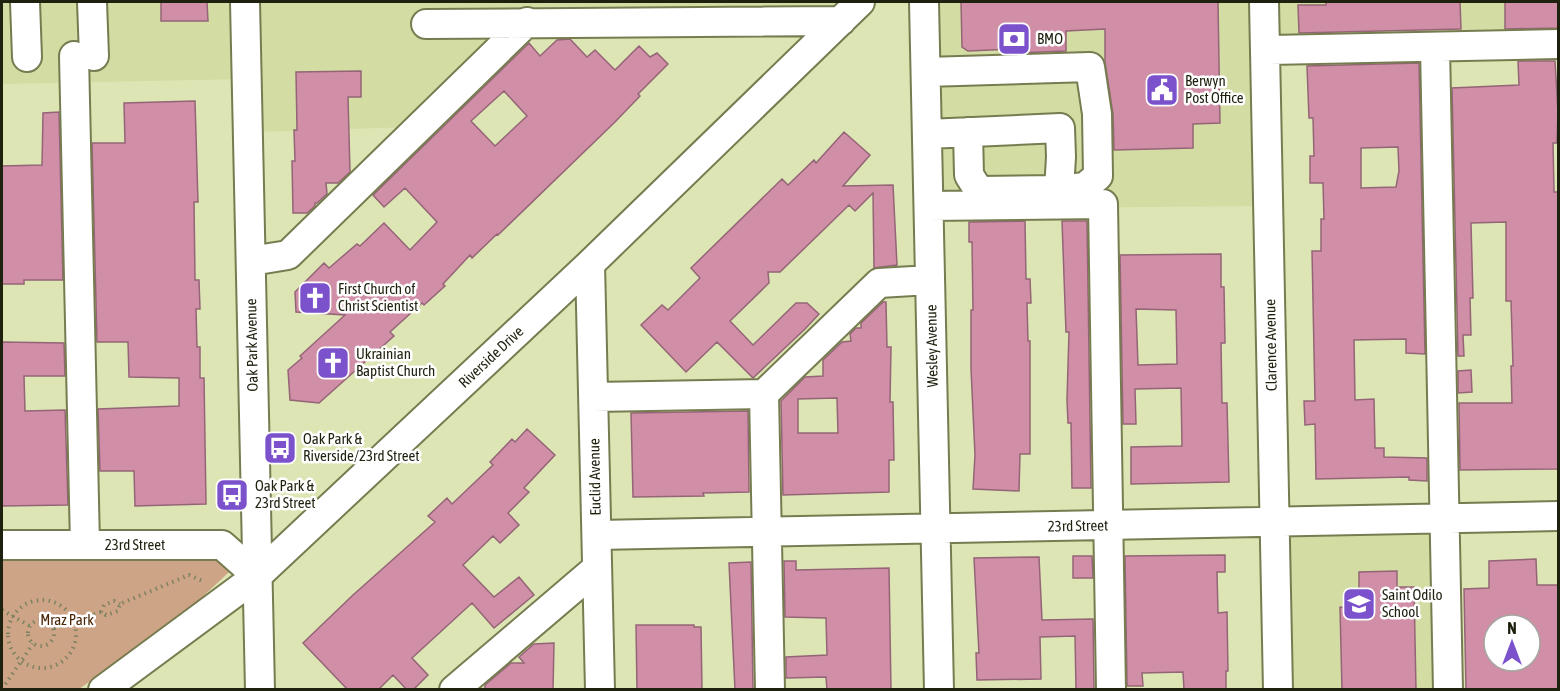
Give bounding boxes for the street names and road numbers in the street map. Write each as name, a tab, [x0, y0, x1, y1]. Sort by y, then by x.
street label: Oak Park Avenue	[242, 298, 261, 392]
street label: Clarence Avenue	[1261, 299, 1280, 391]
street label: Wesley Avenue	[922, 304, 941, 388]
street label: Riverside Drive	[455, 322, 527, 391]
street label: Euclid Avenue	[585, 438, 604, 516]
street label: 23rd Street	[1048, 516, 1108, 535]
street label: 23rd Street	[105, 536, 165, 553]

